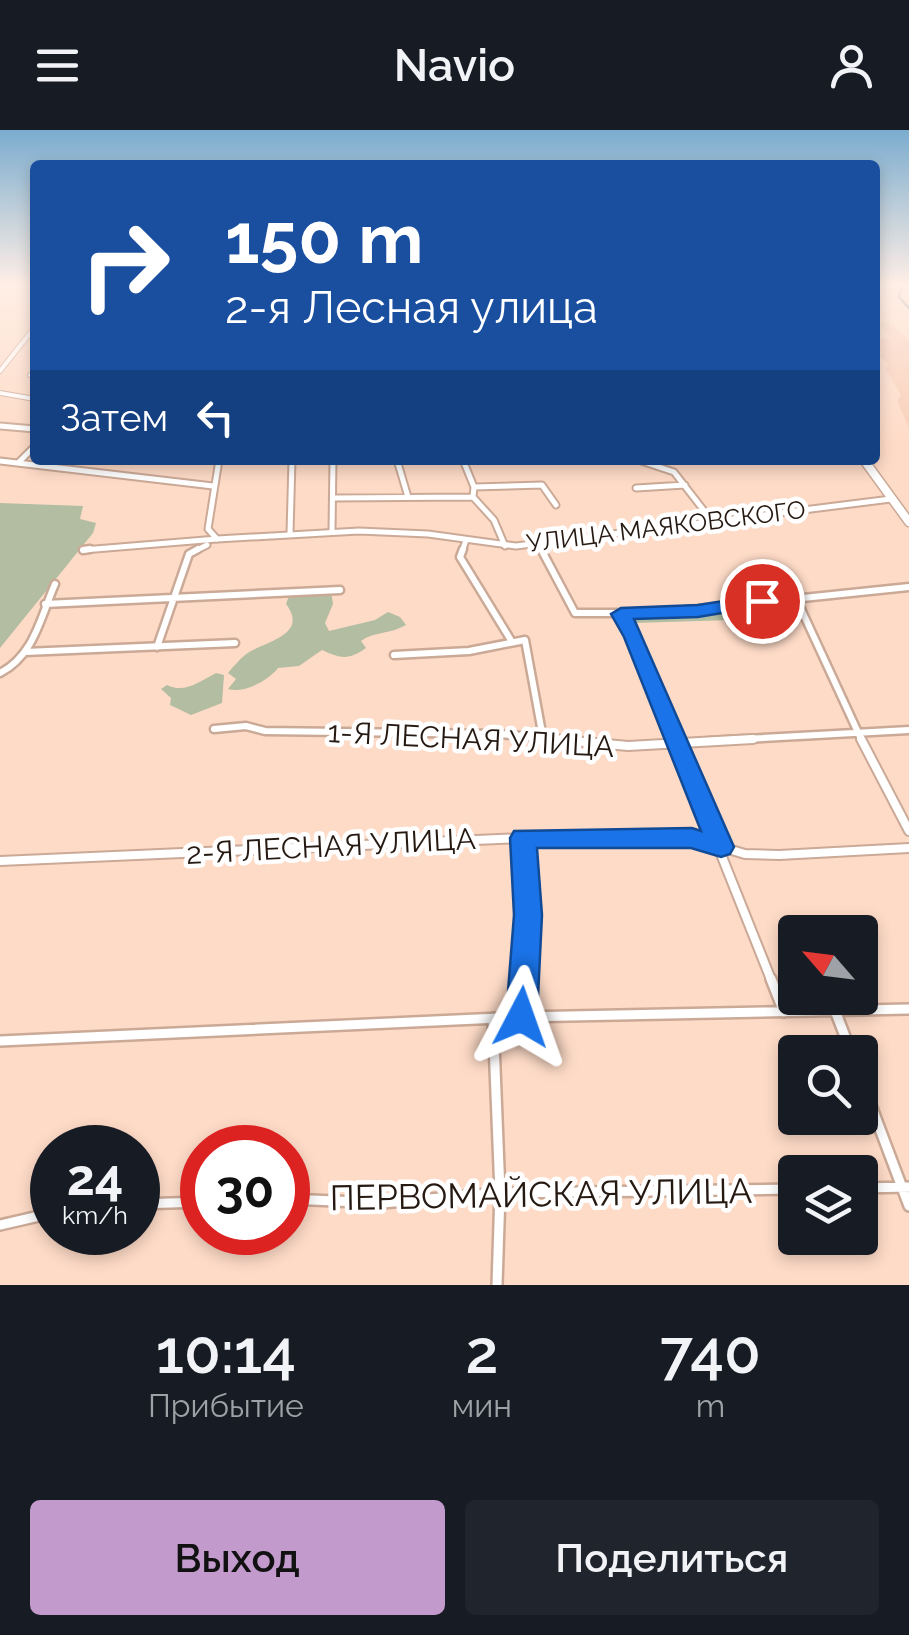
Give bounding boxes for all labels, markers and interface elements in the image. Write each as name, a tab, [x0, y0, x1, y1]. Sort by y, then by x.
icon: menu	[30, 38, 85, 93]
icon: person	[824, 38, 879, 93]
text: Navio	[394, 39, 515, 92]
text: 150 m	[225, 197, 423, 279]
icon: right	[60, 200, 190, 330]
text: 2-я Лесная улица	[225, 281, 598, 334]
icon: left	[188, 390, 243, 445]
text: Затем	[60, 395, 168, 440]
street label: УЛИЦА МАЯКОВСКОГО	[525, 494, 807, 558]
pin	[720, 559, 805, 644]
icon: arrive	[735, 574, 790, 629]
street label: 1-Я ЛЕСНАЯ УЛИЦА	[327, 714, 615, 764]
street label: 2-Я ЛЕСНАЯ УЛИЦА	[185, 821, 477, 871]
north arrow	[778, 915, 878, 1015]
map controls	[778, 915, 878, 1255]
position arrow	[469, 965, 573, 1069]
button: search	[778, 1035, 878, 1135]
speed limit sign: 30	[180, 1125, 310, 1255]
text: 24	[67, 1148, 123, 1207]
button: layers	[778, 1155, 878, 1255]
street label: ПЕРВОМАЙСКАЯ УЛИЦА	[329, 1170, 753, 1218]
text: km/h	[62, 1200, 128, 1230]
text: 10:14	[156, 1317, 296, 1387]
text: 2	[465, 1317, 498, 1387]
text: 740	[660, 1317, 761, 1387]
text: Прибытие	[148, 1387, 304, 1424]
text: мин	[452, 1387, 512, 1424]
text: m	[696, 1387, 725, 1424]
button: Выход	[30, 1500, 445, 1615]
button: Поделиться	[465, 1500, 879, 1615]

